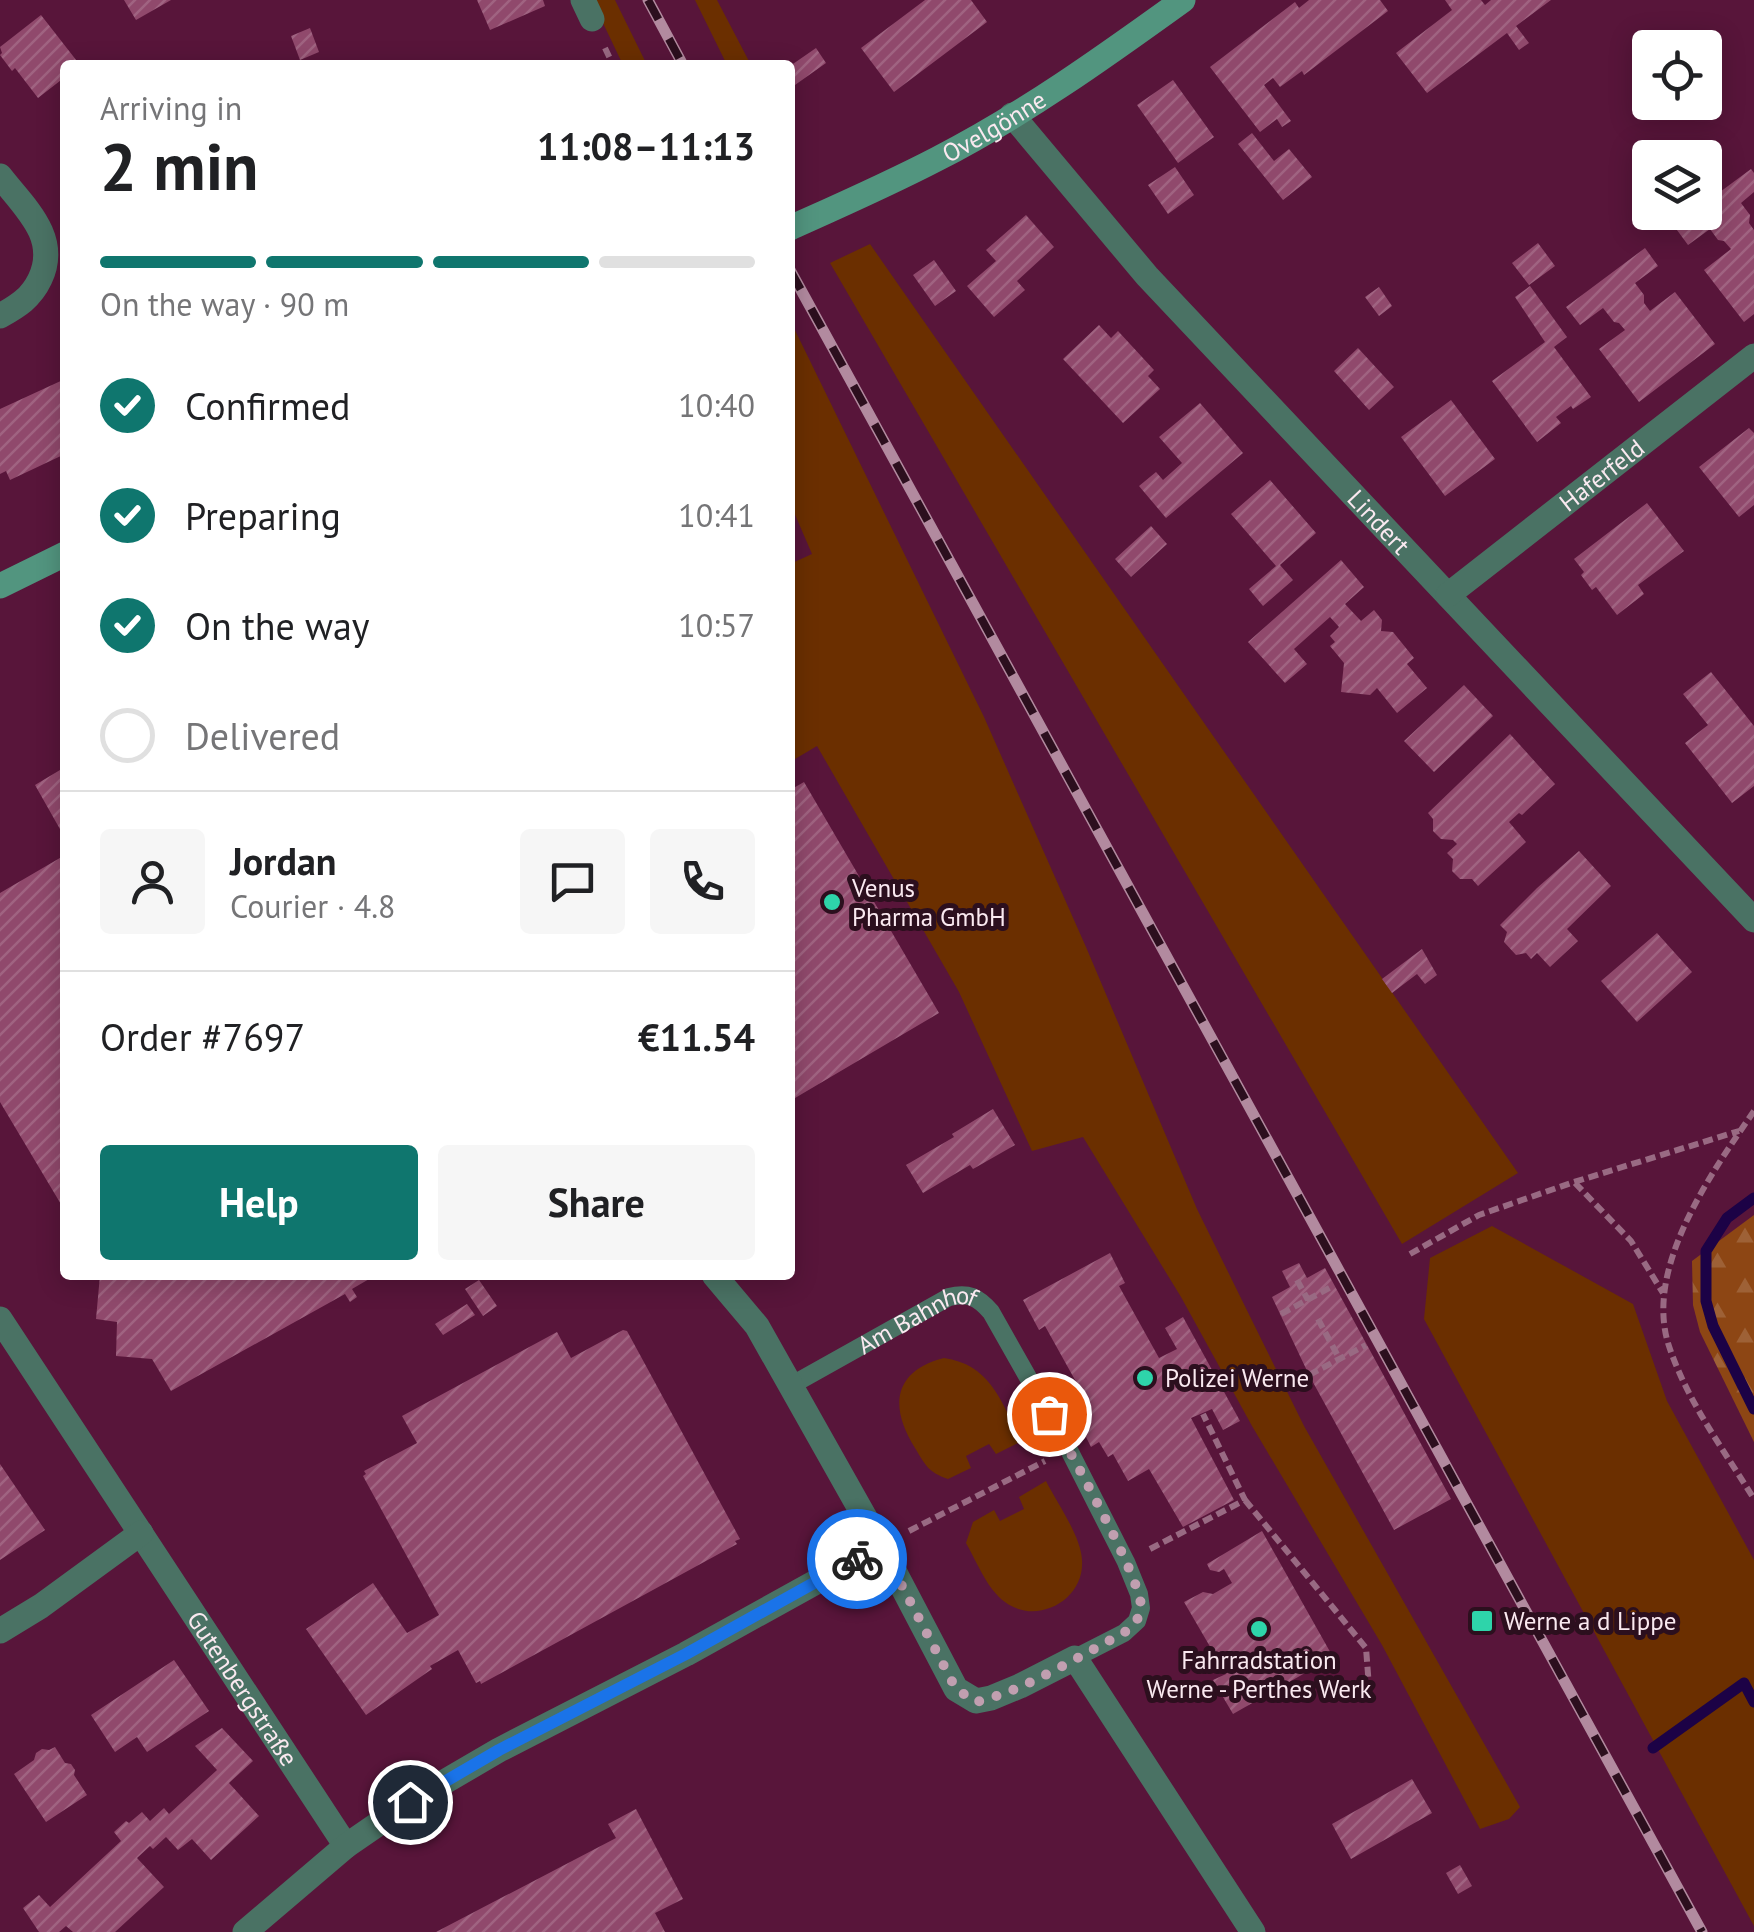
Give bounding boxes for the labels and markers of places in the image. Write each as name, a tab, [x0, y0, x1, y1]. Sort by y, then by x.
place label: Venus Pharma GmbH	[851, 872, 1006, 933]
marker: Venus Pharma GmbH	[821, 891, 843, 913]
place label: Polizei Werne	[1165, 1362, 1309, 1394]
marker: Polizei Werne	[1134, 1367, 1156, 1389]
pin	[1007, 1372, 1092, 1457]
place label: Werne a d Lippe	[1504, 1605, 1676, 1637]
marker: Werne a d Lippe	[1469, 1608, 1495, 1634]
marker: Fahrradstation Werne - Perthes Werk	[1248, 1618, 1270, 1640]
place label: Fahrradstation Werne - Perthes Werk	[1146, 1644, 1372, 1705]
pin	[368, 1760, 453, 1845]

